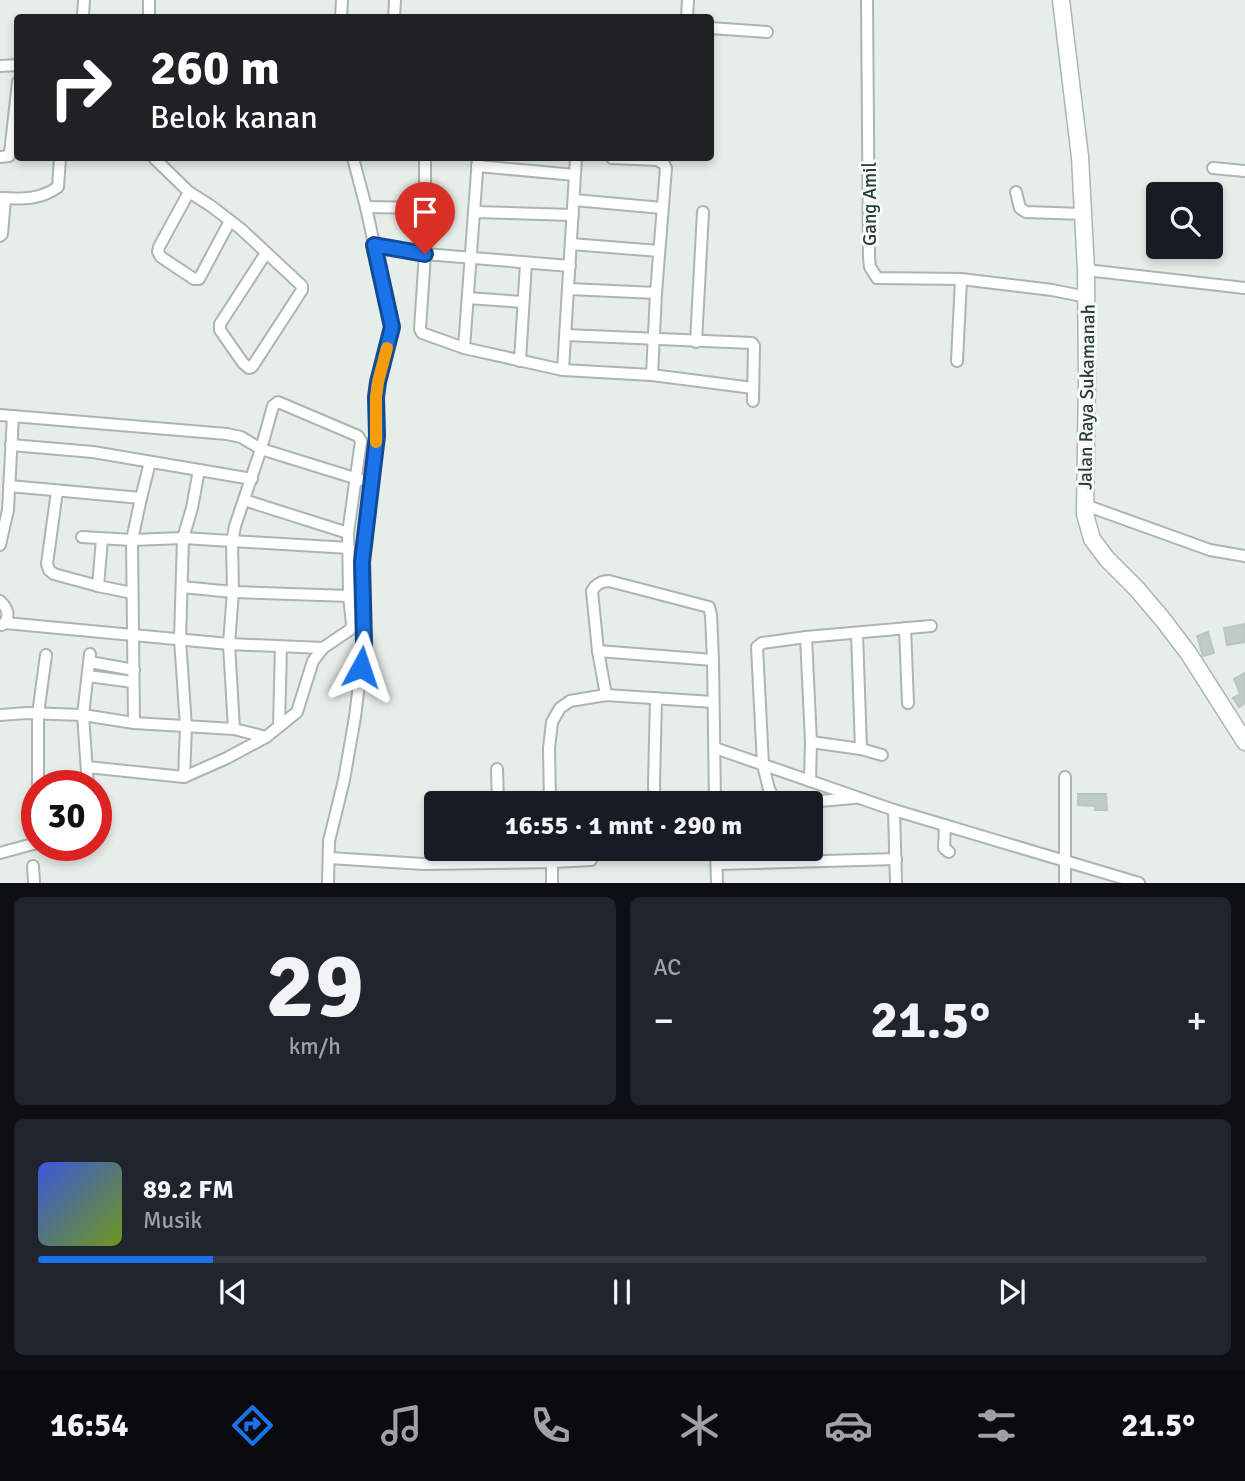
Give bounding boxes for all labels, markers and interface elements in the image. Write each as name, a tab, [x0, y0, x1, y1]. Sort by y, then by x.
text: 260 m	[150, 38, 280, 98]
icon: right	[35, 42, 126, 133]
text: Belok kanan	[150, 98, 318, 137]
street label: Gang Amil	[858, 162, 882, 246]
pin	[395, 182, 455, 254]
map controls	[1146, 182, 1223, 259]
button: search	[1146, 182, 1223, 259]
icon: arrive	[406, 193, 444, 231]
street label: Jalan Raya Sukamanah	[1073, 304, 1101, 490]
position arrow	[324, 630, 398, 704]
speed limit sign: 30	[21, 770, 112, 861]
text: 16:55 · 1 mnt · 290 m	[505, 810, 742, 842]
text: 29	[266, 930, 364, 1043]
text: AC	[654, 953, 681, 982]
text: 21.5°	[870, 988, 990, 1052]
text: −	[654, 997, 674, 1044]
text: +	[1186, 997, 1207, 1044]
text: km/h	[289, 1032, 341, 1061]
text: 89.2 FM	[143, 1174, 234, 1206]
text: Musik	[143, 1206, 202, 1235]
icon: previous	[214, 1273, 252, 1311]
icon: pause	[603, 1273, 641, 1311]
icon: next	[993, 1273, 1031, 1311]
icon: directions	[228, 1401, 277, 1450]
icon: music	[377, 1401, 426, 1450]
icon: phone	[526, 1401, 575, 1450]
icon: climate	[675, 1401, 724, 1450]
icon: car	[824, 1401, 873, 1450]
icon: filters	[972, 1401, 1021, 1450]
text: 16:54	[50, 1406, 128, 1445]
text: 21.5°	[1121, 1406, 1195, 1445]

